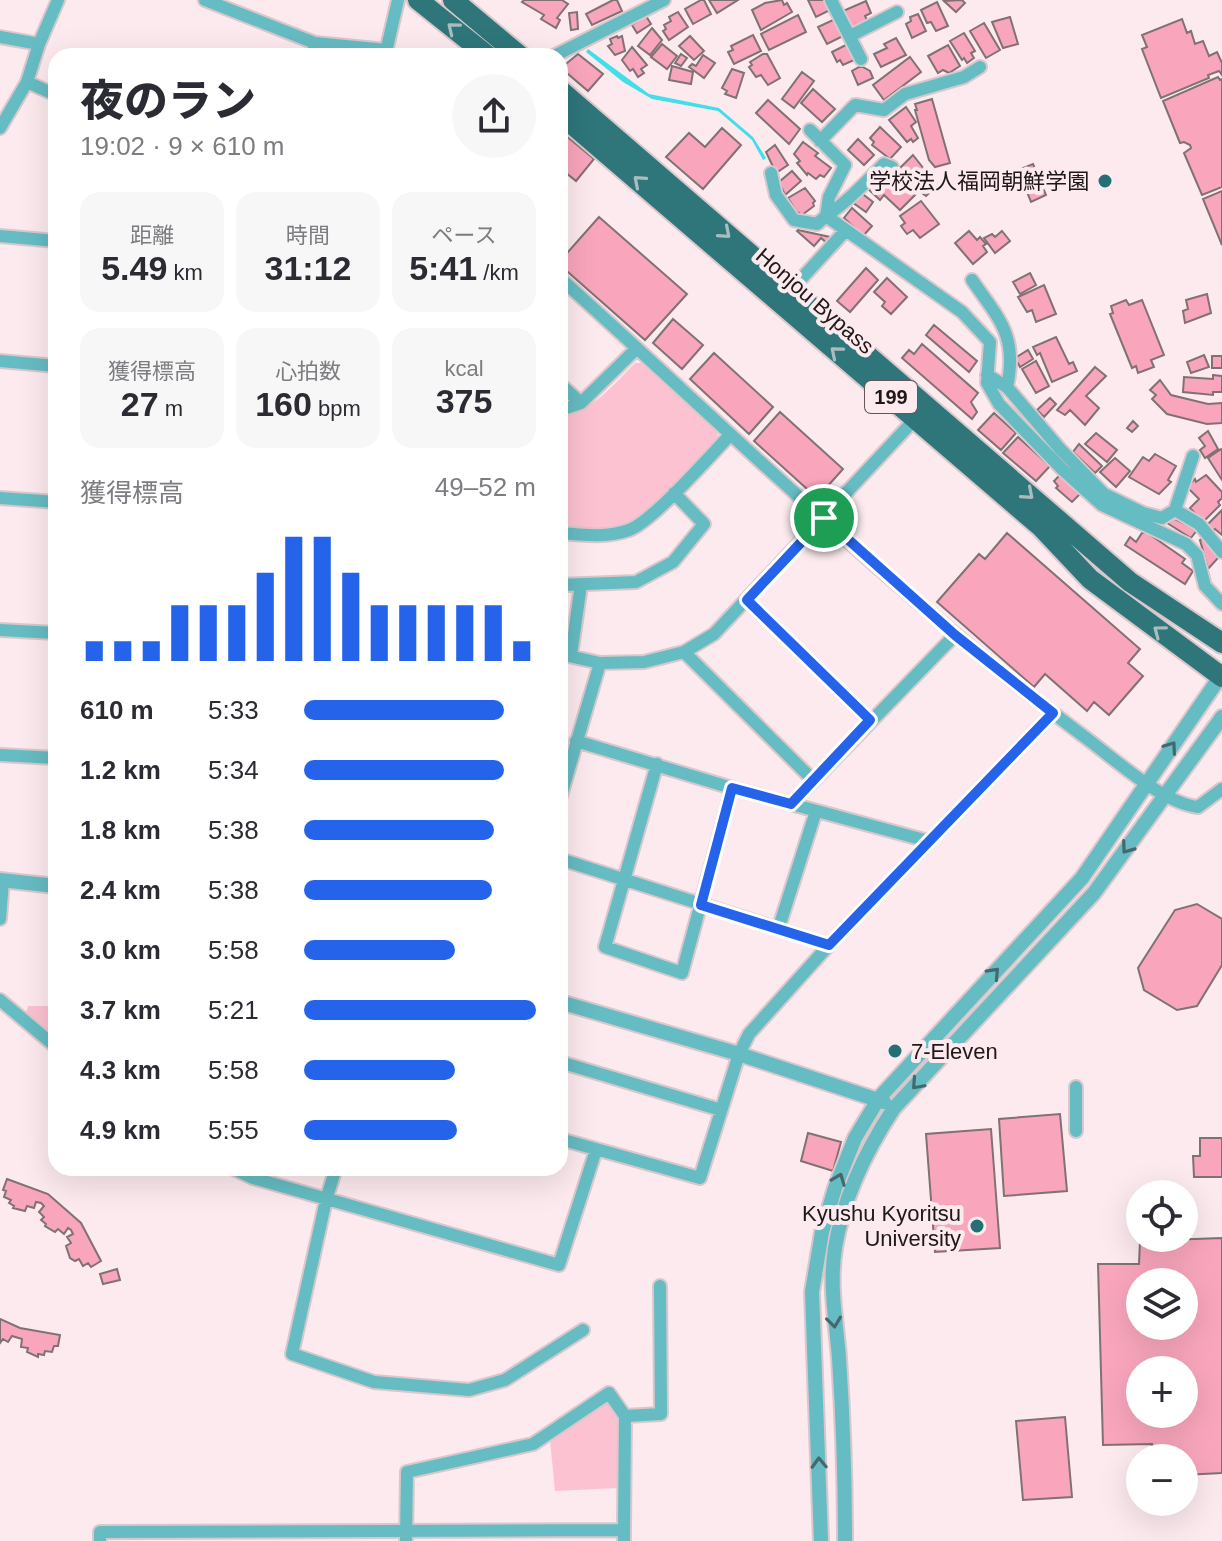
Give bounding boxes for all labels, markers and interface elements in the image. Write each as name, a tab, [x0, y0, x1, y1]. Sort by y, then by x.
one-way arrow	[448, 23, 462, 38]
button: share	[452, 74, 536, 158]
text: 夜のラン	[80, 76, 256, 125]
text: 19:02 · 9 × 610 m	[80, 131, 285, 161]
place label: 学校法人福岡朝鮮学園	[869, 169, 1089, 194]
marker: 学校法人福岡朝鮮学園	[1096, 172, 1114, 190]
one-way arrow	[634, 176, 649, 191]
text: 距離	[130, 223, 174, 248]
text: 時間	[286, 223, 330, 248]
text: ペース	[432, 223, 496, 248]
one-way arrow	[715, 223, 730, 238]
street label: Honjou Bypass	[751, 243, 879, 359]
text: 5.49	[101, 249, 167, 287]
text: 31:12	[265, 249, 351, 287]
text: 5:41	[409, 249, 477, 287]
text: km	[167, 260, 203, 285]
text: /km	[477, 260, 519, 285]
one-way arrow	[831, 347, 845, 362]
text: kcal	[444, 356, 484, 381]
text: 獲得標高	[108, 359, 196, 384]
text: 心拍数	[275, 359, 341, 384]
road number: 199	[865, 381, 917, 413]
text: 375	[436, 382, 492, 420]
text: 27	[121, 385, 159, 423]
text: 160	[255, 385, 312, 423]
text: m	[159, 396, 183, 421]
text: bpm	[312, 396, 361, 421]
text: 49–52 m	[435, 472, 536, 502]
text: 獲得標高	[80, 478, 184, 508]
pin	[790, 484, 858, 552]
one-way arrow	[1018, 484, 1033, 499]
icon: arrive	[802, 496, 846, 540]
one-way arrow	[1154, 626, 1168, 640]
text: 610 m	[80, 695, 154, 725]
text: 5:33	[208, 695, 259, 725]
one-way arrow	[1161, 741, 1176, 755]
text: 1.2 km	[80, 755, 161, 785]
text: 5:34	[208, 755, 259, 785]
text: 1.8 km	[80, 815, 161, 845]
text: 5:38	[208, 815, 259, 845]
one-way arrow	[1122, 840, 1137, 854]
text: 2.4 km	[80, 875, 161, 905]
text: 5:38	[208, 875, 259, 905]
text: 3.0 km	[80, 935, 161, 965]
text: 5:58	[208, 935, 259, 965]
one-way arrow	[985, 968, 1000, 982]
text: 3.7 km	[80, 995, 161, 1025]
text: 5:21	[208, 995, 259, 1025]
place label: 7-Eleven	[911, 1039, 998, 1064]
marker: 7-Eleven	[886, 1042, 904, 1060]
text: 4.3 km	[80, 1055, 161, 1085]
text: 5:58	[208, 1055, 259, 1085]
one-way arrow	[912, 1074, 926, 1089]
text: 4.9 km	[80, 1115, 161, 1145]
text: 5:55	[208, 1115, 259, 1145]
one-way arrow	[829, 1173, 846, 1187]
map controls	[1126, 1180, 1198, 1516]
button: locate	[1126, 1180, 1198, 1252]
place label: Kyushu Kyoritsu University	[802, 1201, 961, 1251]
marker: Kyushu Kyoritsu University	[968, 1217, 986, 1235]
button: layers	[1126, 1268, 1198, 1340]
one-way arrow	[825, 1315, 842, 1329]
button: +	[1126, 1356, 1198, 1428]
button: −	[1126, 1444, 1198, 1516]
one-way arrow	[810, 1456, 827, 1469]

